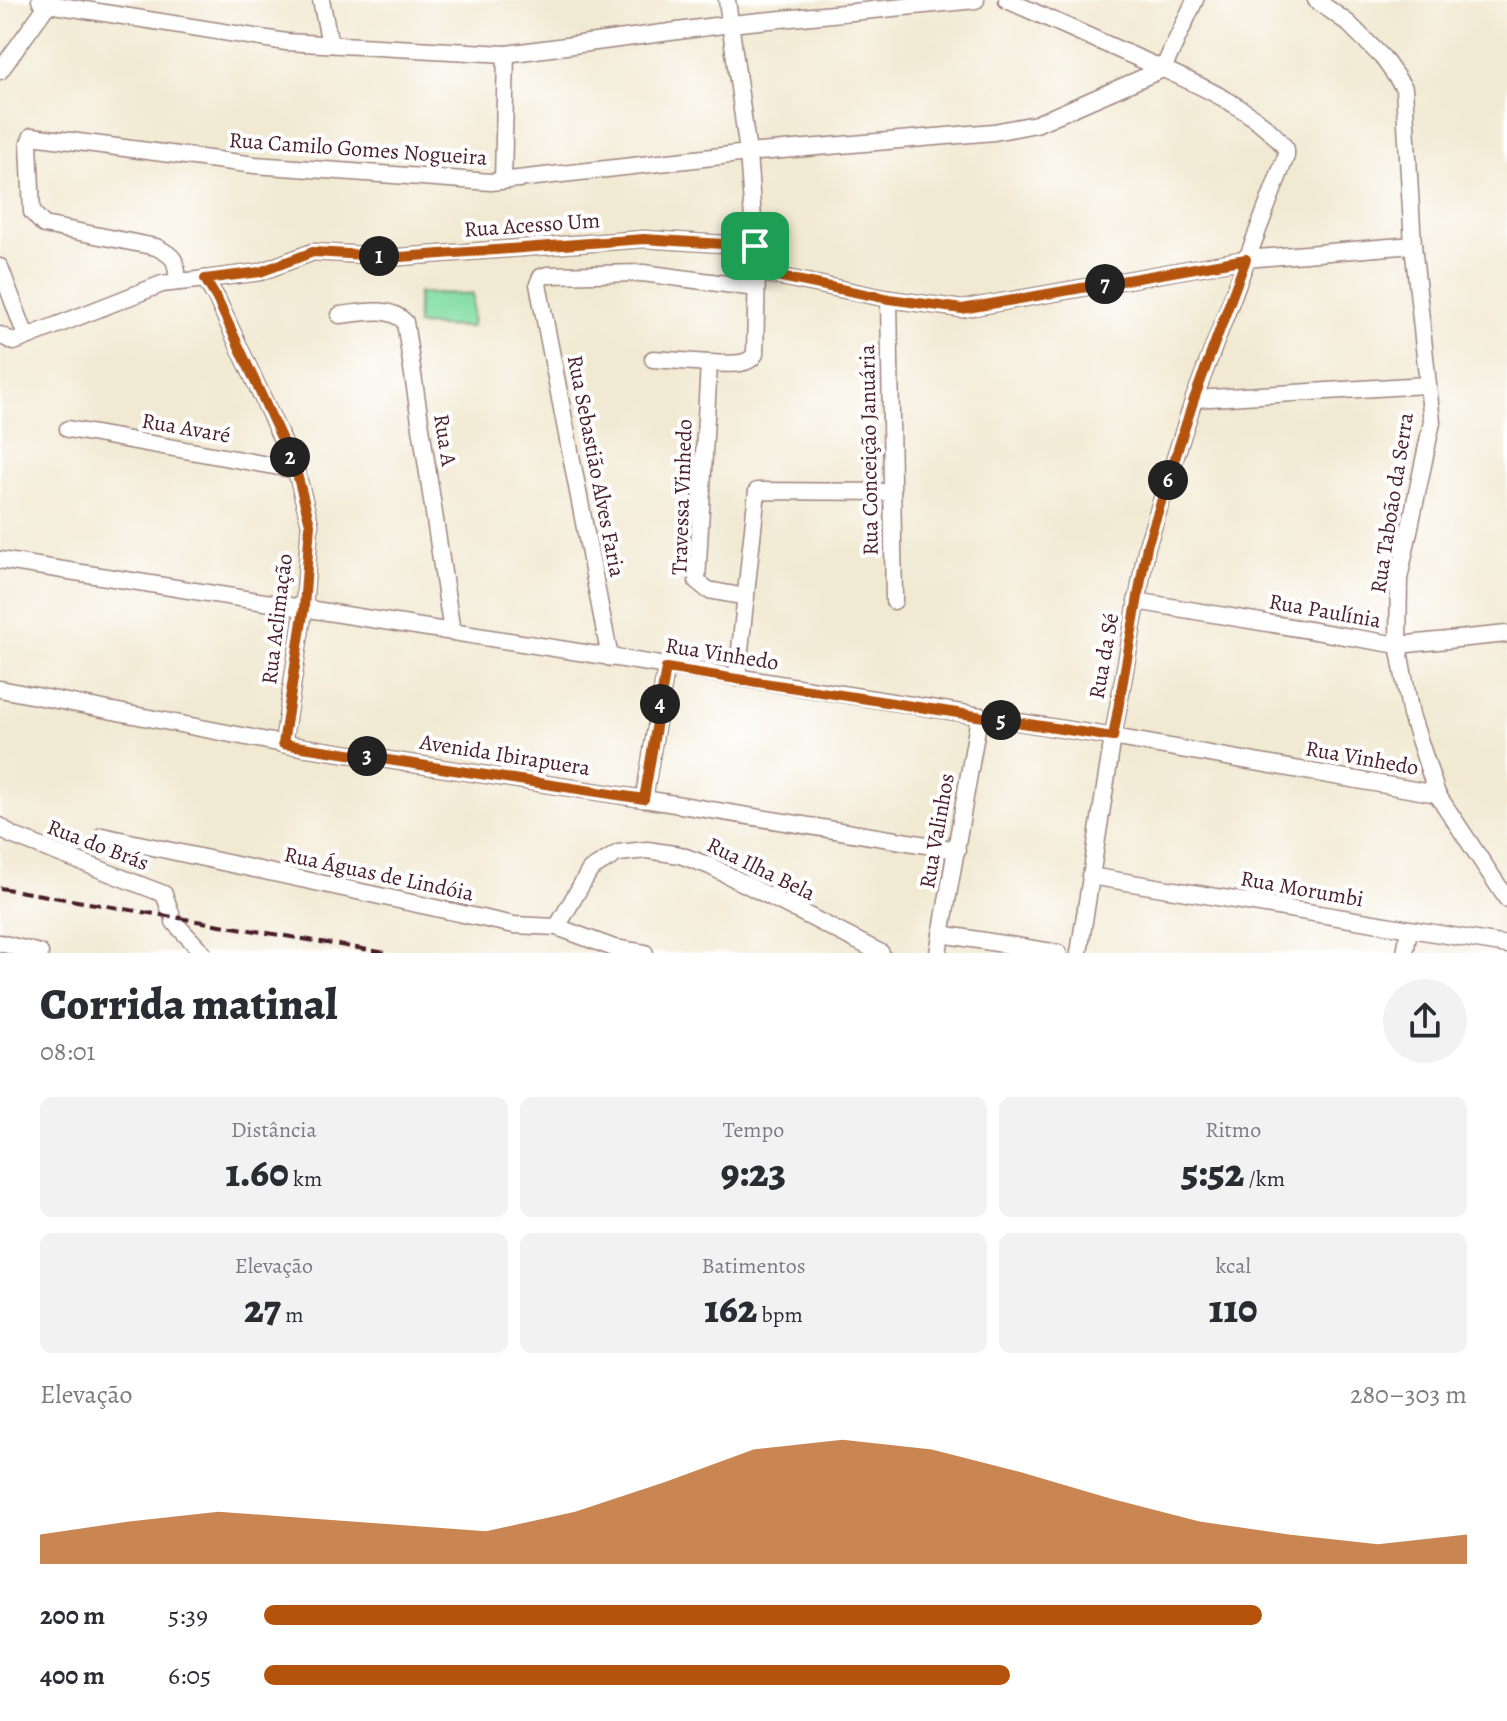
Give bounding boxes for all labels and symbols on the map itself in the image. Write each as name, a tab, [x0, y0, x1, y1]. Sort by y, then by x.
street label: Rua Camilo Gomes Nogueira	[228, 125, 489, 173]
street label: Rua Acesso Um	[463, 205, 601, 245]
pin	[721, 212, 789, 280]
pin: 1	[359, 236, 399, 276]
pin: 7	[1085, 264, 1125, 304]
street label: Rua Conceição Januária	[852, 343, 886, 556]
street label: Rua Sebastião Alves Faria	[560, 353, 632, 580]
street label: Rua Avaré	[139, 405, 233, 451]
street label: Rua Taboão da Serra	[1363, 410, 1421, 595]
street label: Rua A	[426, 412, 464, 469]
street label: Travessa Vinhedo	[664, 418, 700, 576]
pin: 2	[270, 437, 310, 477]
pin: 6	[1148, 460, 1188, 500]
street label: Rua Aclimação	[254, 552, 300, 686]
street label: Rua Paulínia	[1267, 586, 1384, 636]
street label: Rua da Sé	[1082, 611, 1126, 701]
street label: Rua Vinhedo	[663, 630, 781, 678]
pin: 4	[640, 684, 680, 724]
pin: 5	[981, 700, 1021, 740]
street label: Avenida Ibirapuera	[417, 727, 593, 783]
street label: Rua Vinhedo	[1303, 733, 1421, 783]
pin: 3	[347, 736, 387, 776]
street label: Rua Valinhos	[912, 771, 962, 891]
street label: Rua do Brás	[43, 812, 153, 878]
street label: Rua Ilha Bela	[702, 830, 821, 909]
street label: Rua Águas de Lindóia	[281, 839, 477, 909]
street label: Rua Morumbi	[1238, 863, 1366, 915]

